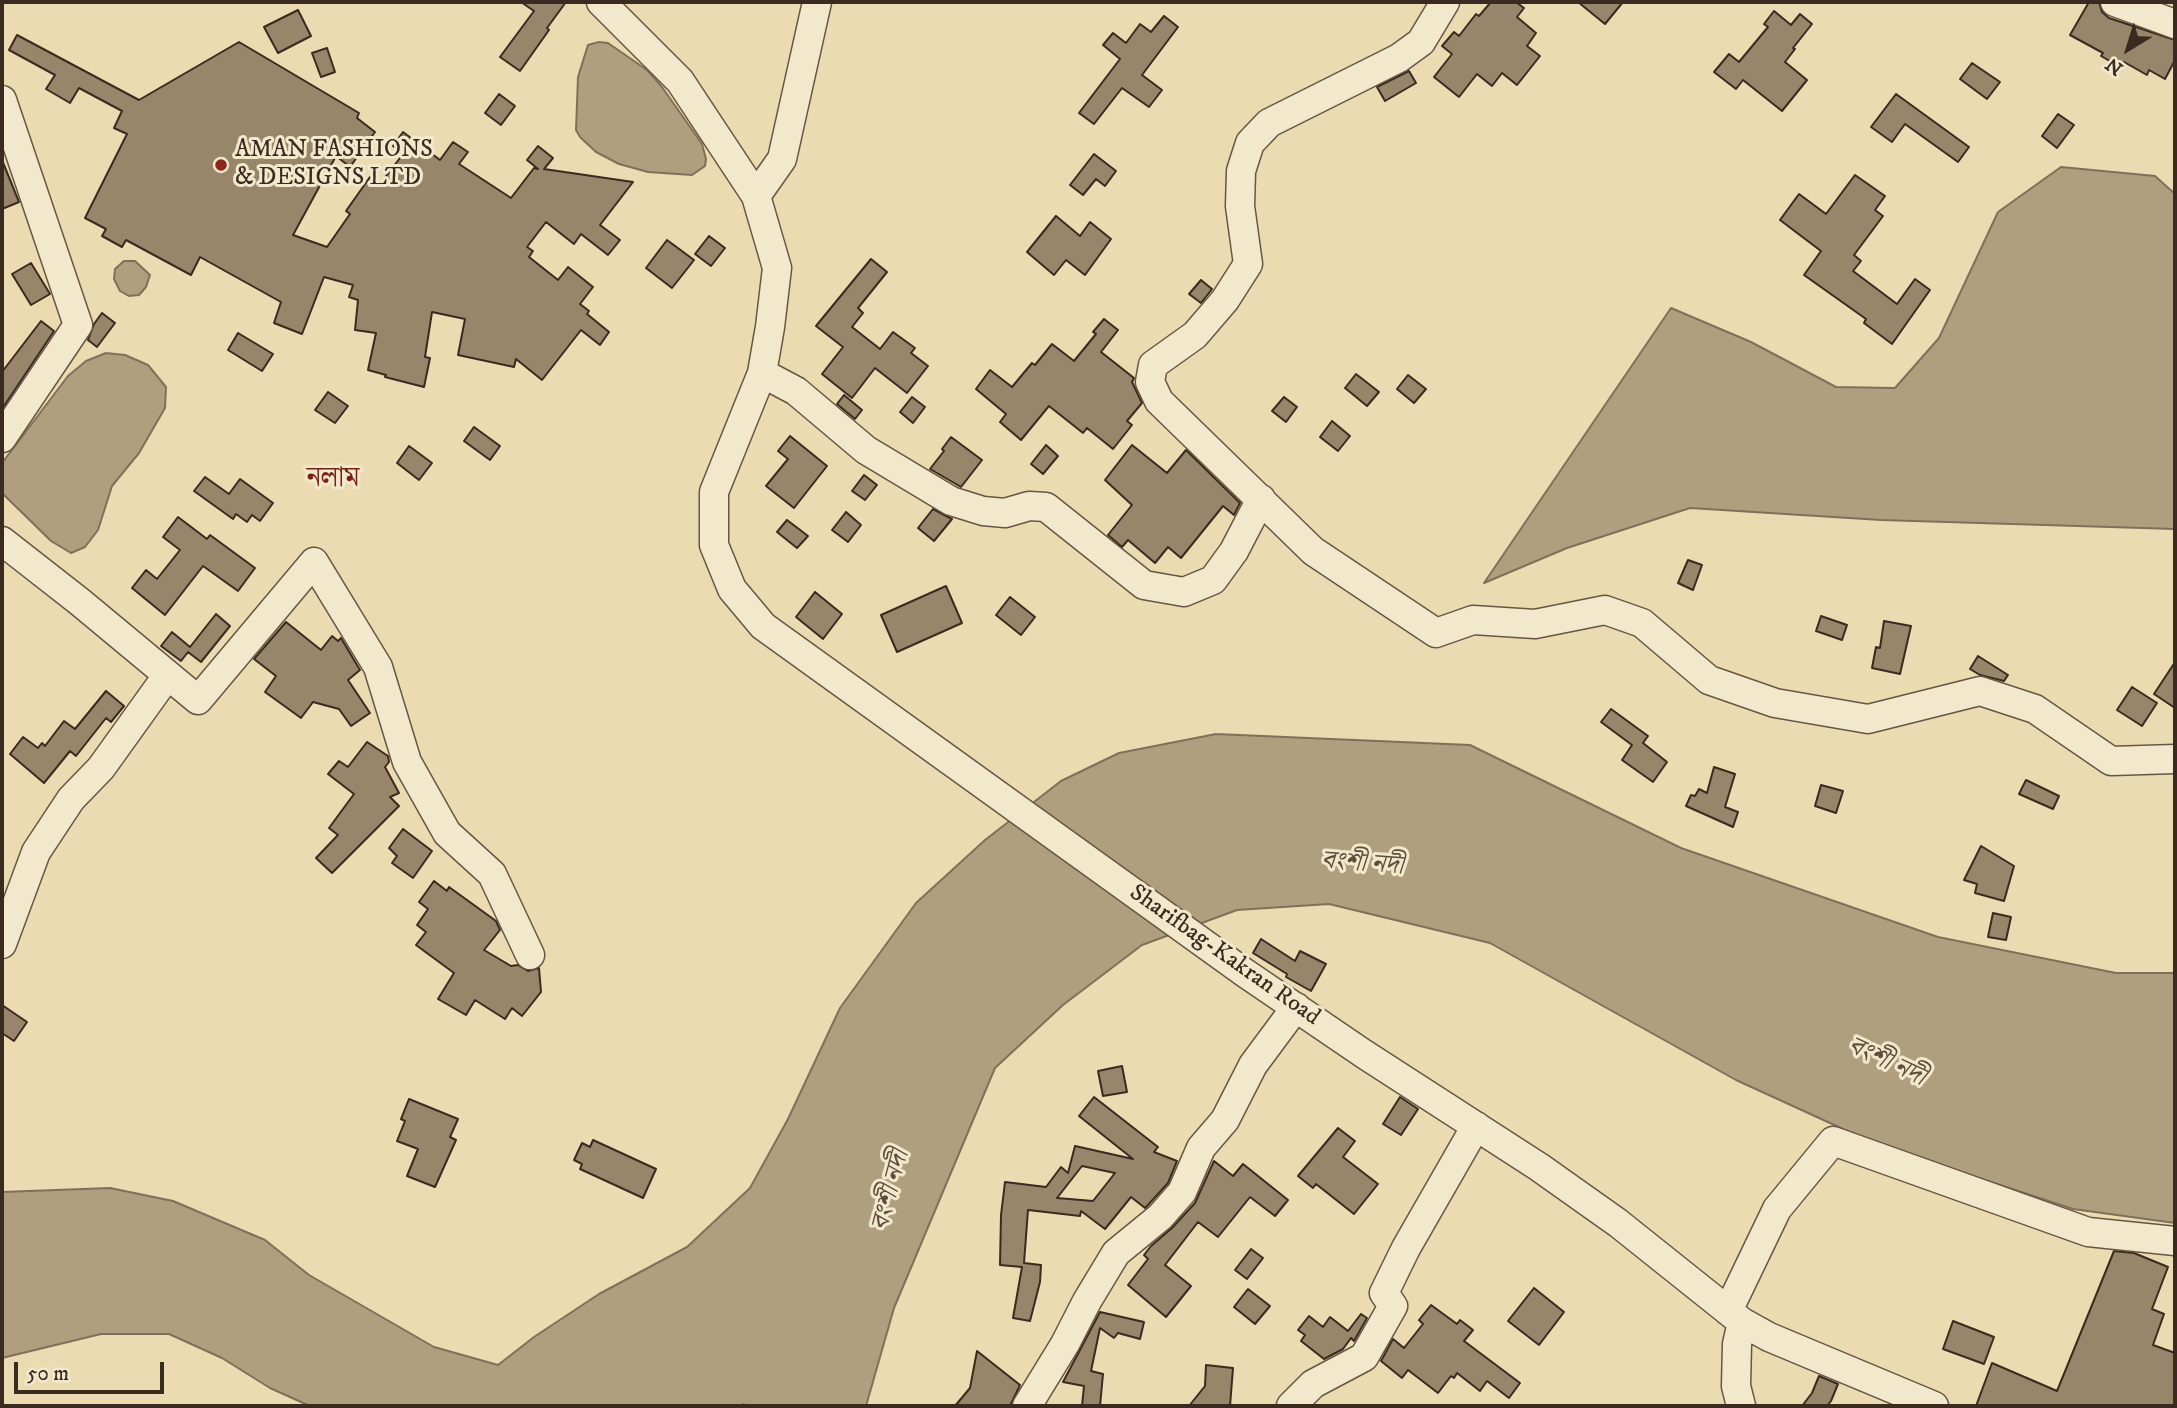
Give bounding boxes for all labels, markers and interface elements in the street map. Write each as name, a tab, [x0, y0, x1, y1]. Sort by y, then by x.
north arrow	[2093, 14, 2163, 84]
text: N	[2102, 52, 2128, 80]
place label: AMAN FASHIONS & DESIGNS LTD	[235, 137, 433, 193]
marker: AMAN FASHIONS & DESIGNS LTD	[213, 157, 229, 173]
district label: নলাম	[306, 463, 360, 497]
water label: বংশী নদী	[1320, 847, 1404, 883]
street label: Sharifbag-Kakran Road	[1123, 879, 1325, 1033]
water label: বংশী নদী	[1842, 1032, 1930, 1094]
water label: বংশী নদী	[866, 1147, 918, 1235]
scale bar	[18, 1348, 168, 1392]
text: 50 m	[27, 1361, 69, 1387]

